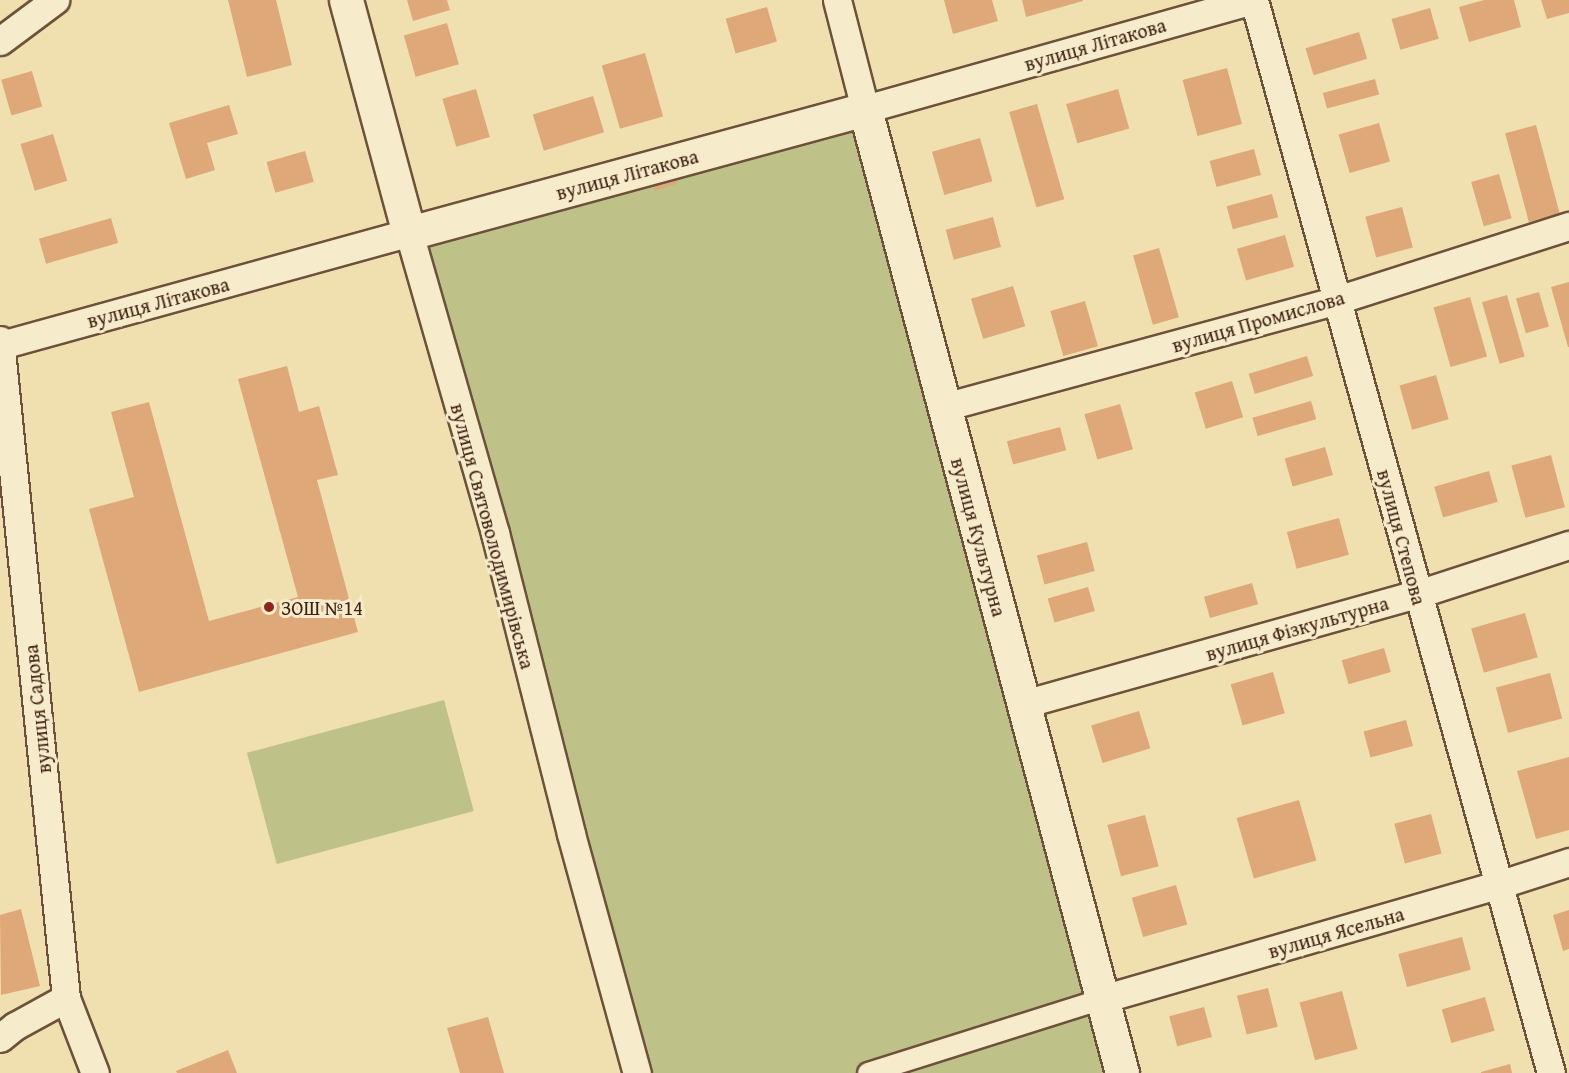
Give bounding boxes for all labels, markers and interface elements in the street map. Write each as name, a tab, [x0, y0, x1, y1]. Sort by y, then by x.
street label: вулиця Літакова	[1021, 12, 1169, 76]
street label: вулиця Літакова	[553, 143, 701, 205]
street label: вулиця Літакова	[84, 271, 232, 333]
street label: вулиця Промислова	[1169, 285, 1347, 357]
street label: вулиця Святоволодимирівська	[446, 401, 540, 671]
street label: вулиця Культурна	[946, 455, 1012, 619]
street label: вулиця Степова	[1372, 467, 1432, 607]
street label: вулиця Фізкультурна	[1203, 590, 1391, 666]
place label: ЗОШ №14	[281, 595, 363, 619]
marker: ЗОШ №14	[262, 600, 276, 614]
street label: вулиця Садова	[18, 643, 56, 775]
street label: вулиця Ясельна	[1265, 901, 1407, 963]

